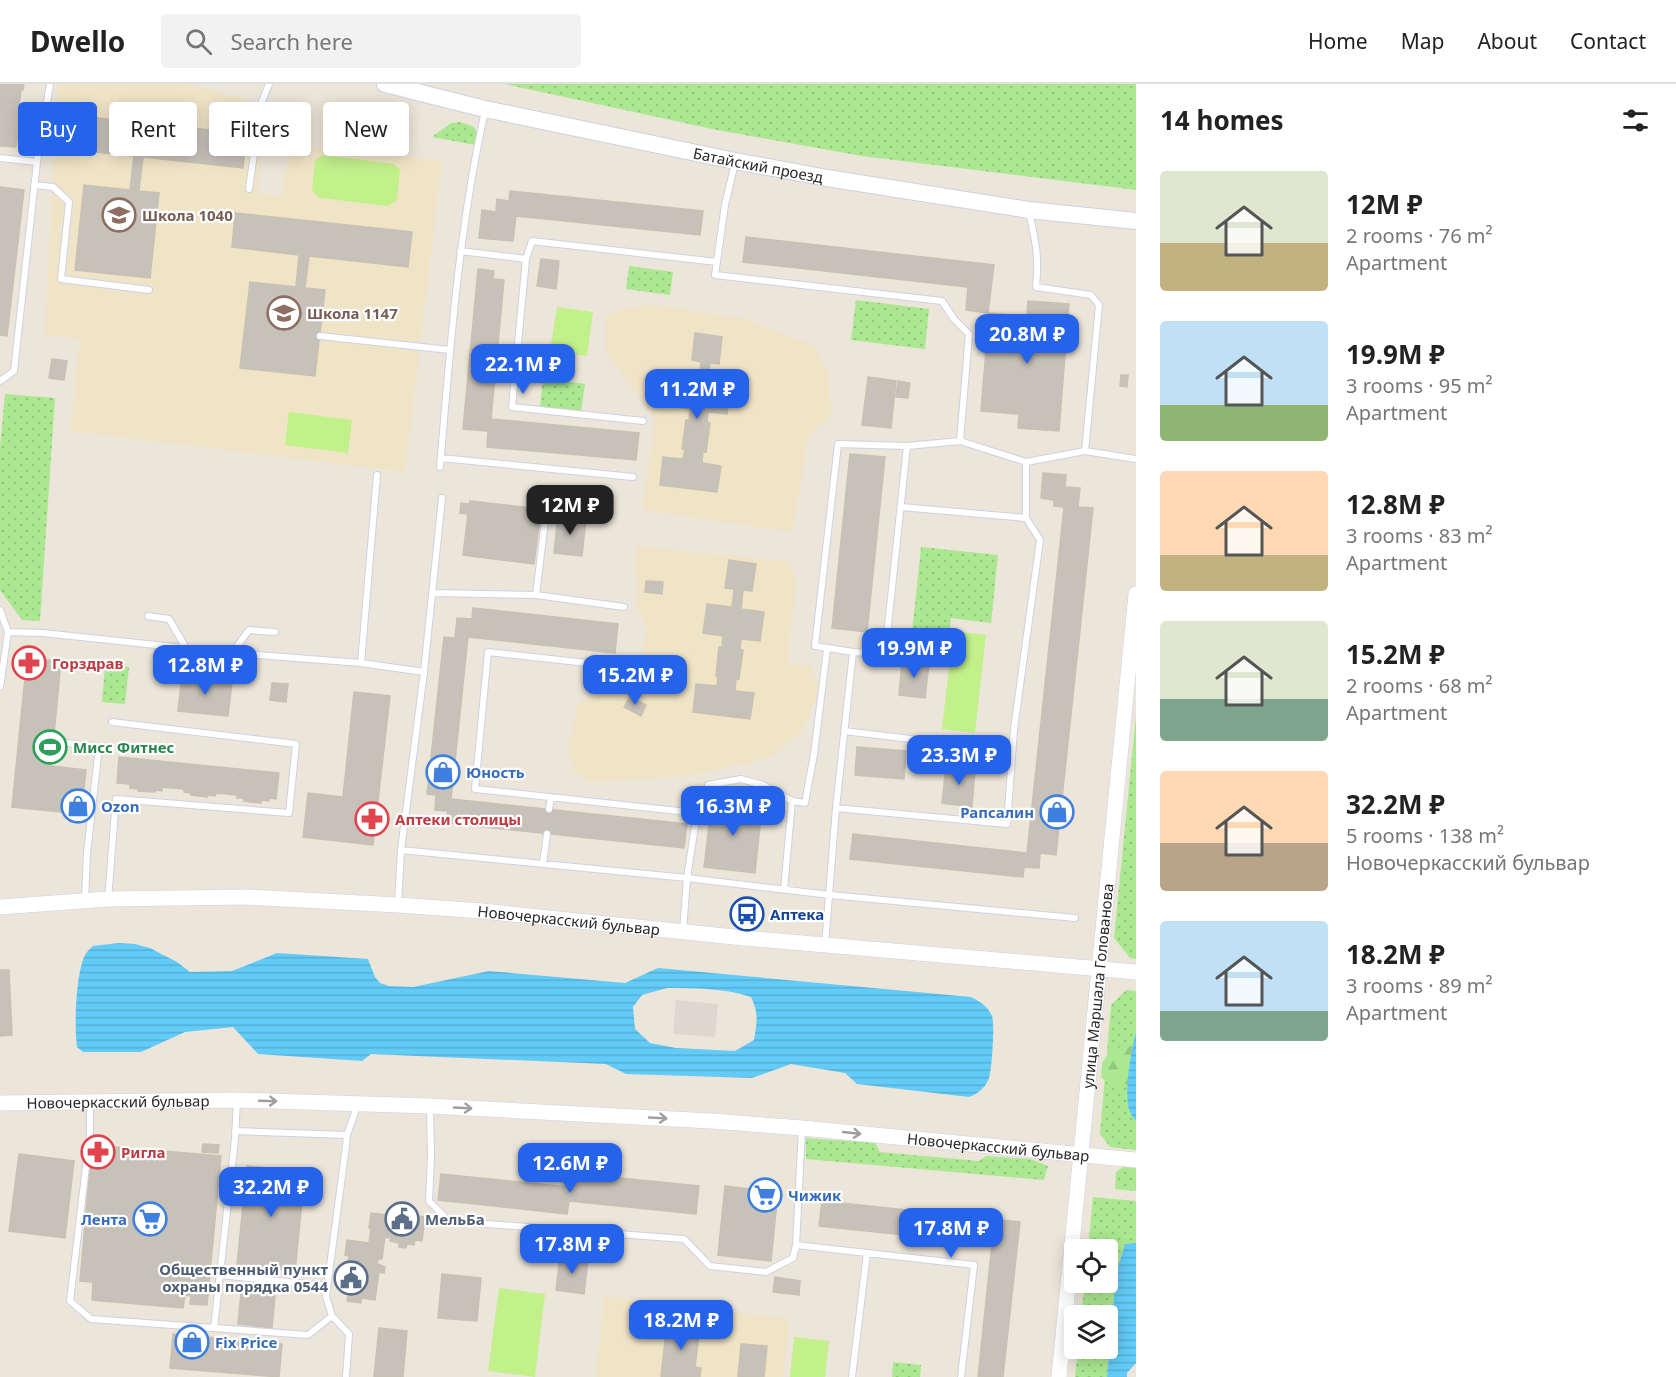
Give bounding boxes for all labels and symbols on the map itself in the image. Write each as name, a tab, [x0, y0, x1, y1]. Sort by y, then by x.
street label: Батайский проезд	[691, 143, 825, 187]
school or university icon: Школа 1040	[101, 197, 137, 233]
place label: Школа 1040	[142, 205, 233, 225]
school or university icon: Школа 1147	[266, 295, 302, 331]
place label: Школа 1147	[307, 303, 398, 323]
pin: 20.8M ₽	[972, 314, 1082, 365]
pin: 22.1M ₽	[468, 344, 578, 395]
pin: 11.2M ₽	[642, 369, 752, 420]
pin: 12M ₽	[528, 485, 612, 536]
pin: 19.9M ₽	[859, 628, 969, 679]
pharmacy icon: Горздрав	[11, 645, 47, 681]
pin: 12.8M ₽	[150, 645, 260, 696]
place label: Горздрав	[52, 653, 123, 673]
pin: 15.2M ₽	[580, 655, 690, 706]
sports icon: Мисс Фитнес	[32, 729, 68, 765]
pin: 23.3M ₽	[904, 735, 1014, 786]
place label: Мисс Фитнес	[73, 737, 175, 757]
shop icon: Юность	[425, 754, 461, 790]
place label: Юность	[466, 762, 525, 782]
pin: 16.3M ₽	[678, 786, 788, 837]
shop icon: Ozon	[60, 788, 96, 824]
shop icon: Рапсалин	[1039, 794, 1075, 830]
place label: Ozon	[101, 796, 139, 816]
pharmacy icon: Аптеки столицы	[354, 801, 390, 837]
place label: Рапсалин	[960, 802, 1034, 822]
place label: Аптеки столицы	[395, 809, 521, 829]
street label: улица Маршала Голованова	[1077, 882, 1117, 1089]
bus stop icon: Аптека	[729, 896, 765, 932]
street label: Новочеркасский бульвар	[477, 901, 661, 939]
place label: Аптека	[770, 904, 824, 924]
street label: Новочеркасский бульвар	[26, 1090, 210, 1113]
one-way arrow	[258, 1095, 278, 1107]
one-way arrow	[453, 1102, 473, 1113]
one-way arrow	[648, 1113, 668, 1124]
one-way arrow	[842, 1128, 862, 1139]
street label: Новочеркасский бульвар	[906, 1128, 1090, 1165]
pharmacy icon: Ригла	[80, 1134, 116, 1170]
place label: Ригла	[121, 1142, 165, 1162]
pin: 12.6M ₽	[515, 1143, 625, 1194]
pin: 32.2M ₽	[216, 1167, 326, 1218]
supermarket icon: Чижик	[747, 1177, 783, 1213]
place label: Чижик	[788, 1185, 842, 1205]
supermarket icon: Лента	[132, 1201, 168, 1237]
public building icon: МельБа	[384, 1201, 420, 1237]
pin: 17.8M ₽	[896, 1208, 1006, 1259]
place label: Лента	[81, 1209, 127, 1229]
place label: МельБа	[425, 1209, 485, 1229]
pin: 17.8M ₽	[517, 1224, 627, 1275]
place label: Общественный пункт охраны порядка 0544	[159, 1259, 328, 1296]
public building icon: Общественный пункт охраны порядка 0544	[333, 1260, 369, 1296]
pin: 18.2M ₽	[626, 1300, 736, 1351]
shop icon: Fix Price	[174, 1324, 210, 1360]
place label: Fix Price	[215, 1332, 278, 1352]

